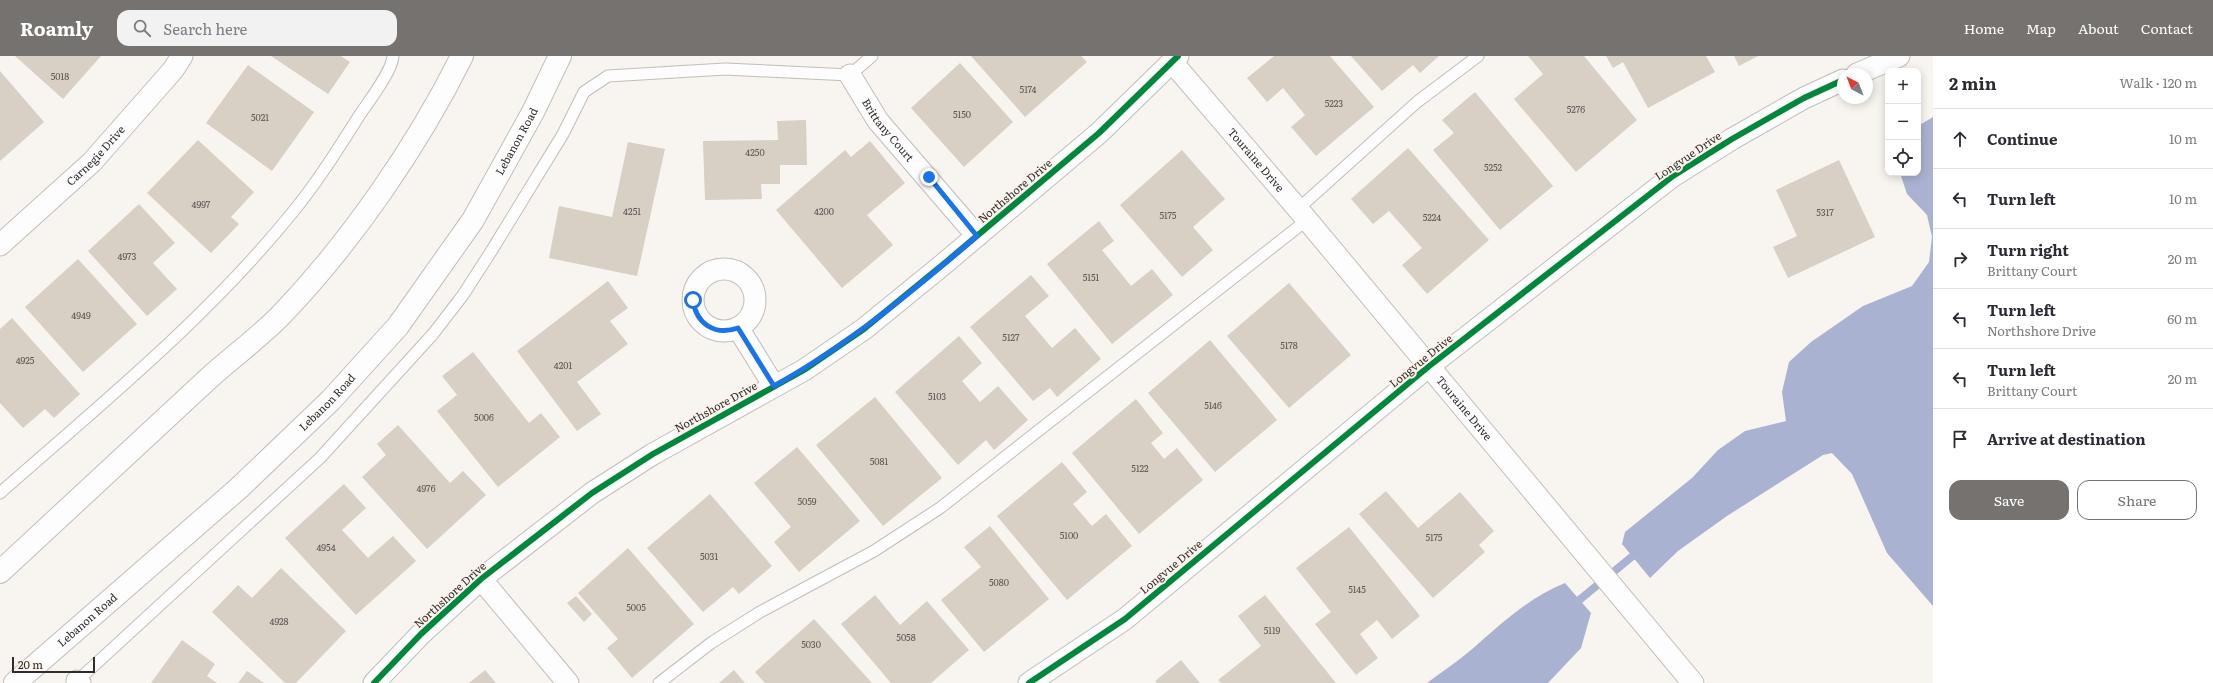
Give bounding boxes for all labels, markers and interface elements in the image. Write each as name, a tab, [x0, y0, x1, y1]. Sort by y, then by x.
search box	[117, 10, 397, 46]
text: Roamly	[20, 14, 93, 42]
icon: search	[131, 17, 153, 39]
text: Search here	[163, 17, 247, 40]
text: Home	[1964, 18, 2004, 38]
text: Map	[2026, 18, 2056, 38]
text: About	[2078, 18, 2119, 38]
text: Contact	[2141, 18, 2193, 38]
north arrow	[1837, 68, 1873, 104]
map controls	[1885, 68, 1921, 176]
button: +	[1885, 68, 1921, 104]
house number: 5018	[51, 69, 69, 83]
text: 2 min	[1949, 70, 1997, 95]
text: Walk · 120 m	[2120, 73, 2197, 92]
house number: 5174	[1020, 82, 1036, 96]
street label: Brittany Court	[859, 95, 919, 165]
house number: 5223	[1325, 96, 1343, 110]
house number: 5276	[1567, 102, 1585, 116]
street label: Lebanon Road	[491, 104, 541, 177]
button: −	[1885, 104, 1921, 140]
house number: 5150	[953, 107, 971, 121]
house number: 5021	[251, 110, 269, 124]
street label: Carnegie Drive	[62, 121, 128, 189]
street label: Touraine Drive	[1225, 124, 1289, 195]
street label: Longvue Drive	[1651, 127, 1724, 183]
text: Continue	[1987, 127, 2057, 150]
icon: ahead	[1949, 128, 1971, 150]
text: 10 m	[2169, 129, 2197, 148]
button: locate	[1885, 140, 1921, 176]
house number: 4250	[745, 145, 765, 159]
street label: Northshore Drive	[974, 154, 1055, 226]
house number: 5252	[1484, 160, 1502, 174]
route end	[920, 168, 938, 186]
text: Turn left	[1987, 187, 2056, 210]
icon: left	[1949, 188, 1971, 210]
text: 10 m	[2169, 189, 2197, 208]
house number: 4997	[192, 197, 211, 211]
house number: 4251	[623, 204, 641, 218]
house number: 4200	[814, 204, 834, 218]
house number: 5317	[1816, 205, 1834, 219]
house number: 5175	[1160, 208, 1177, 222]
house number: 5224	[1423, 210, 1441, 224]
text: Turn right	[1987, 238, 2069, 261]
icon: right	[1949, 248, 1971, 270]
house number: 4973	[118, 249, 137, 263]
text: 20 m	[2168, 249, 2197, 268]
text: Brittany Court	[1987, 261, 2077, 280]
house number: 5151	[1083, 270, 1100, 284]
route start	[684, 291, 702, 309]
text: Turn left	[1987, 298, 2056, 321]
house number: 4949	[71, 308, 91, 322]
icon: left	[1949, 308, 1971, 330]
text: 60 m	[2167, 309, 2197, 328]
text: Northshore Drive	[1987, 321, 2096, 340]
house number: 5127	[1002, 330, 1020, 344]
street label: Longvue Drive	[1385, 330, 1456, 391]
house number: 5178	[1280, 338, 1298, 352]
house number: 4925	[16, 353, 35, 367]
house number: 4201	[554, 358, 573, 372]
text: Turn left	[1987, 358, 2056, 381]
icon: left	[1949, 368, 1971, 390]
street label: Lebanon Road	[295, 369, 359, 434]
text: 20 m	[2168, 369, 2197, 388]
street label: Touraine Drive	[1433, 372, 1497, 444]
street label: Northshore Drive	[671, 377, 760, 435]
text: Brittany Court	[1987, 381, 2077, 400]
house number: 5103	[928, 389, 946, 403]
house number: 5146	[1204, 398, 1222, 412]
house number: 5006	[474, 410, 494, 424]
text: Arrive at destination	[1987, 427, 2146, 450]
icon: arrive	[1949, 428, 1971, 450]
house number: 5081	[870, 454, 889, 468]
house number: 5122	[1131, 461, 1149, 475]
button: Save	[1949, 480, 2069, 520]
button: Share	[2077, 480, 2197, 520]
house number: 4976	[417, 481, 436, 495]
house number: 5059	[797, 494, 817, 508]
house number: 5100	[1060, 528, 1078, 542]
house number: 5175	[1426, 530, 1443, 544]
street label: Longvue Drive	[1136, 535, 1205, 597]
house number: 4954	[316, 540, 336, 554]
house number: 5031	[700, 549, 718, 563]
street label: Northshore Drive	[410, 557, 489, 631]
house number: 5080	[989, 575, 1009, 589]
house number: 5145	[1348, 582, 1366, 596]
street label: Lebanon Road	[53, 588, 120, 650]
house number: 5005	[626, 600, 646, 614]
house number: 4928	[269, 614, 289, 628]
house number: 5119	[1264, 623, 1281, 637]
house number: 5058	[896, 630, 916, 644]
house number: 5030	[801, 637, 821, 651]
scale bar	[12, 655, 95, 674]
text: 20 m	[18, 656, 43, 672]

